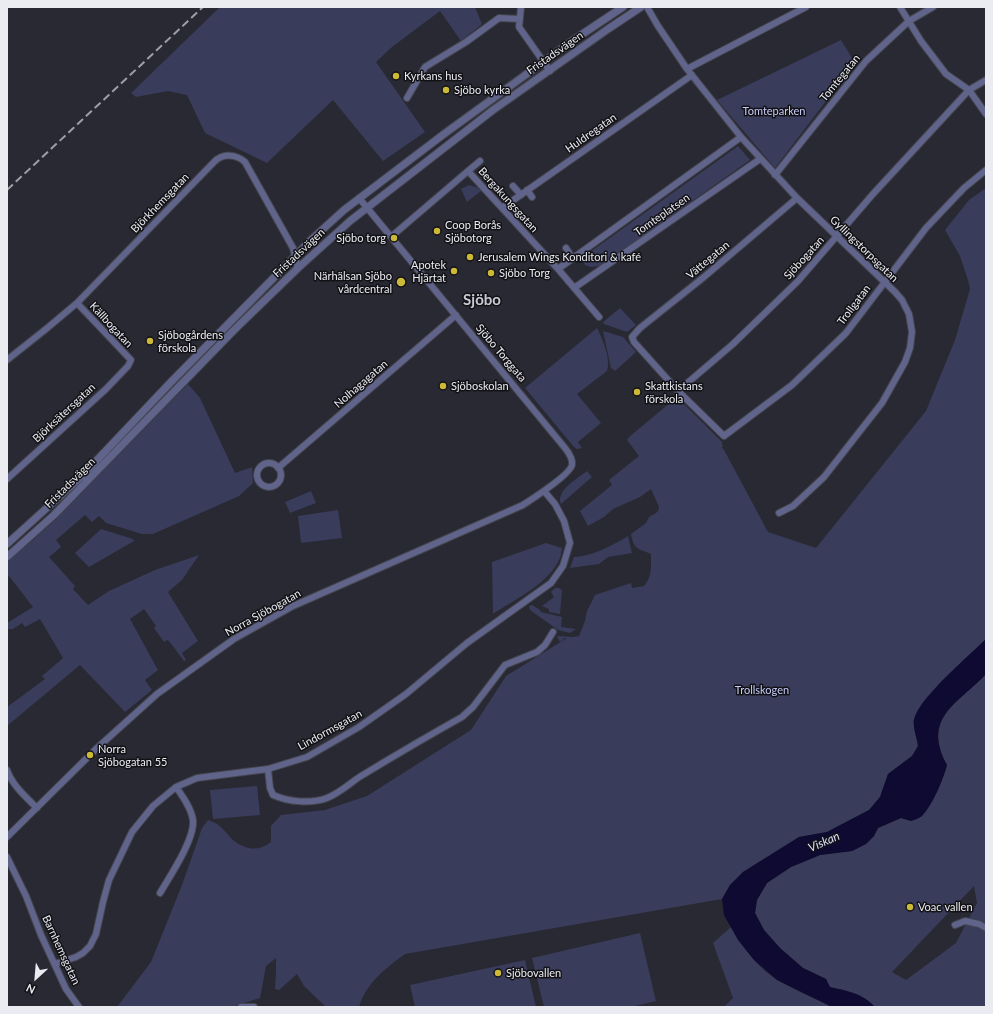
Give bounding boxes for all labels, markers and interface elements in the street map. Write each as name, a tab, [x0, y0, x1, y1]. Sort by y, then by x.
street label: Fristadsvägen	[524, 29, 586, 77]
street label: Tomtegatan	[817, 52, 863, 104]
place label: Kyrkans hus	[404, 69, 462, 83]
marker: Kyrkans hus	[391, 71, 401, 81]
place label: Sjöbo kyrka	[454, 83, 510, 97]
marker: Sjöbo kyrka	[441, 85, 451, 95]
park label: Tomteparken	[743, 104, 805, 118]
street label: Huldregatan	[563, 111, 619, 155]
street label: Bergakungsgatan	[475, 165, 541, 235]
street label: Björkhemsgatan	[128, 170, 192, 236]
street label: Tomteplatsen	[632, 191, 692, 239]
street label: Gyllingstorpsgatan	[827, 213, 901, 285]
place label: Coop Borås Sjöbotorg	[445, 218, 501, 244]
street label: Fristadsvägen	[270, 226, 328, 280]
marker: Coop Borås Sjöbotorg	[432, 226, 442, 236]
place label: Sjöbo torg	[336, 231, 386, 245]
marker: Sjöbo torg	[389, 233, 399, 243]
street label: Sjöbogatan	[781, 234, 827, 282]
street label: Vättegatan	[684, 238, 732, 282]
place label: Jerusalem Wings Konditori & kafé	[478, 250, 641, 264]
marker: Jerusalem Wings Konditori & kafé	[465, 252, 475, 262]
place label: Apotek Hjärtat	[411, 258, 446, 284]
marker: Apotek Hjärtat	[449, 266, 459, 276]
place label: Sjöbo Torg	[499, 266, 550, 280]
marker: Sjöbo Torg	[486, 268, 496, 278]
place label: Närhälsan Sjöbo vårdcentral	[314, 269, 392, 295]
marker: Närhälsan Sjöbo vårdcentral	[395, 276, 407, 288]
street label: Trollgatan	[835, 282, 873, 328]
district label: Sjöbo	[463, 291, 501, 309]
street label: Källbogatan	[87, 300, 135, 350]
street label: Sjöbo Torggata	[473, 321, 529, 385]
place label: Sjöbogårdens förskola	[158, 328, 223, 354]
marker: Sjöbogårdens förskola	[145, 336, 155, 346]
street label: Nolhagagatan	[332, 357, 390, 411]
place label: Sjöboskolan	[451, 379, 509, 393]
place label: Skattkistans förskola	[645, 379, 703, 405]
street label: Björksätersgatan	[30, 381, 98, 445]
marker: Sjöboskolan	[438, 381, 448, 391]
marker: Skattkistans förskola	[632, 387, 642, 397]
street label: Fristadsvägen	[42, 455, 98, 511]
street label: Norra Sjöbogatan	[223, 587, 303, 639]
park label: Trollskogen	[735, 683, 789, 697]
street label: Lindormsgatan	[296, 707, 364, 753]
place label: Norra Sjöbogatan 55	[98, 742, 167, 768]
marker: Norra Sjöbogatan 55	[85, 750, 95, 760]
water label: Viskan	[806, 829, 842, 855]
place label: Voac vallen	[918, 900, 973, 914]
marker: Voac vallen	[905, 902, 915, 912]
street label: Barnhemsgatan	[39, 913, 83, 987]
north arrow	[16, 958, 56, 998]
place label: Sjöbovallen	[506, 966, 561, 980]
marker: Sjöbovallen	[493, 968, 503, 978]
text: N	[24, 982, 37, 997]

